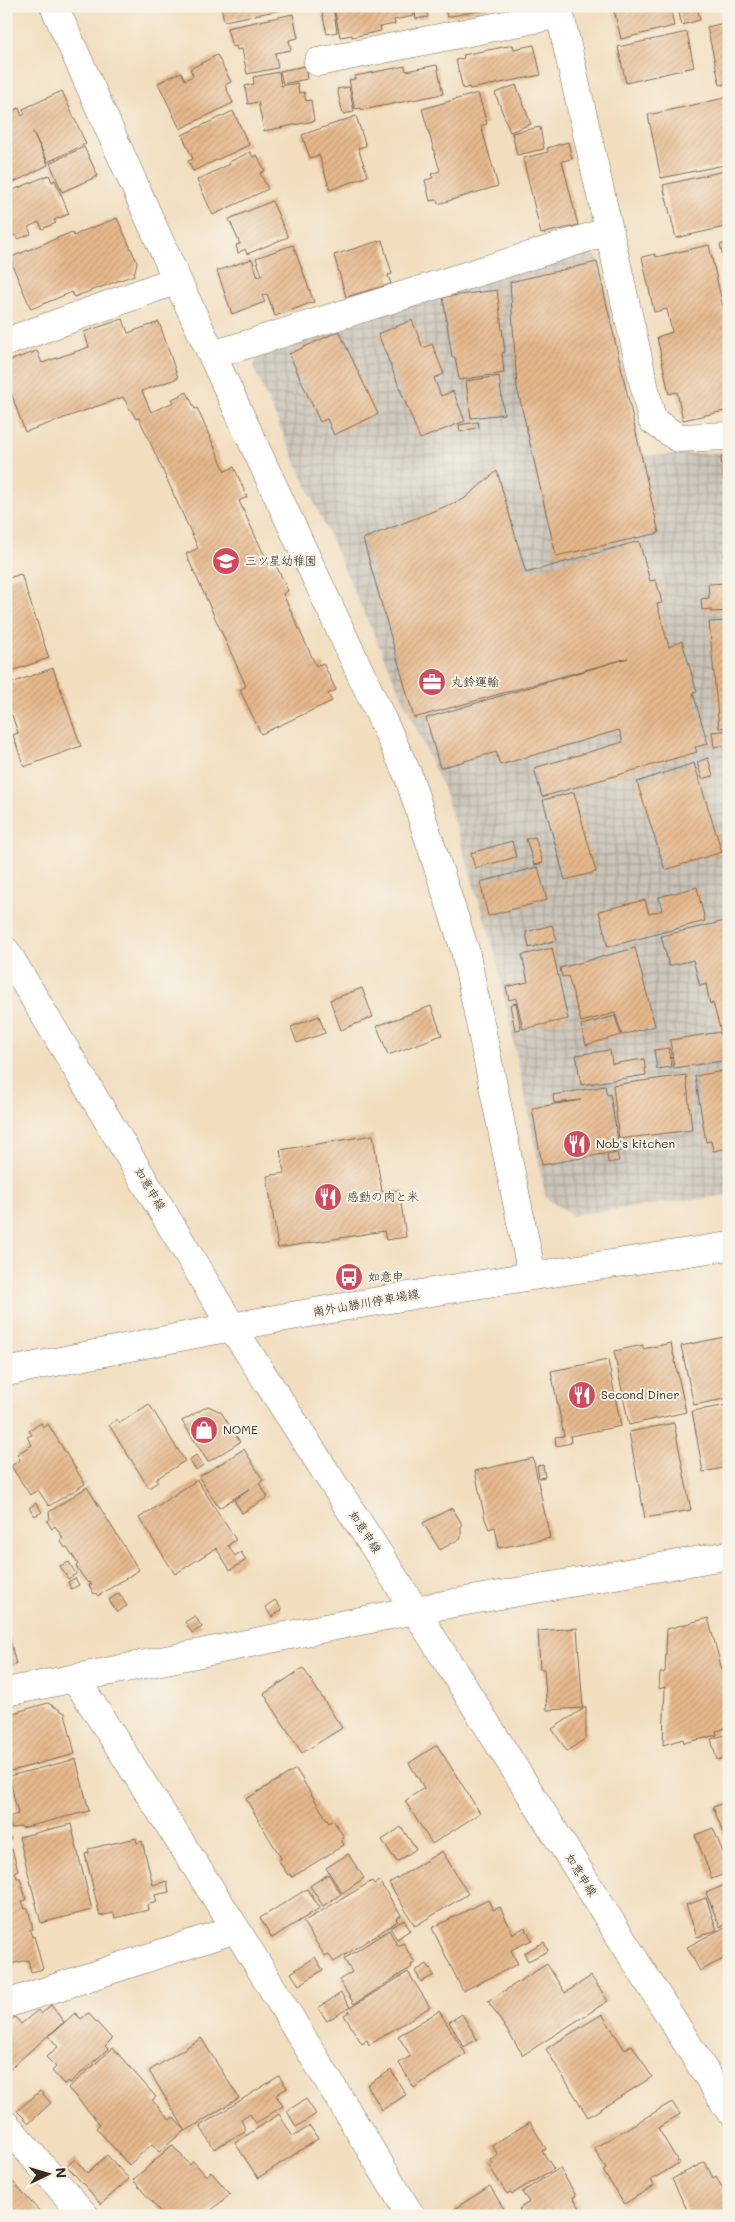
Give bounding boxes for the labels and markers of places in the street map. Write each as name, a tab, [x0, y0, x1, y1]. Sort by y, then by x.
school or university icon: 三ツ星幼稚園	[211, 546, 241, 576]
place label: 三ツ星幼稚園	[245, 552, 317, 568]
office icon: 丸鈴運輸	[417, 667, 447, 697]
place label: 丸鈴運輸	[451, 673, 499, 689]
restaurant icon: Nob's kitchen	[562, 1129, 592, 1159]
place label: Nob's kitchen	[596, 1135, 675, 1151]
restaurant icon: 感動の肉と米	[313, 1182, 343, 1212]
place label: 感動の肉と米	[347, 1188, 419, 1204]
bus stop icon: 如意申	[334, 1262, 364, 1292]
place label: 如意申	[368, 1268, 404, 1284]
restaurant icon: Second Diner	[567, 1380, 597, 1410]
place label: Second Diner	[601, 1386, 679, 1402]
shop icon: NOME	[189, 1415, 219, 1445]
place label: NOME	[223, 1421, 258, 1437]

